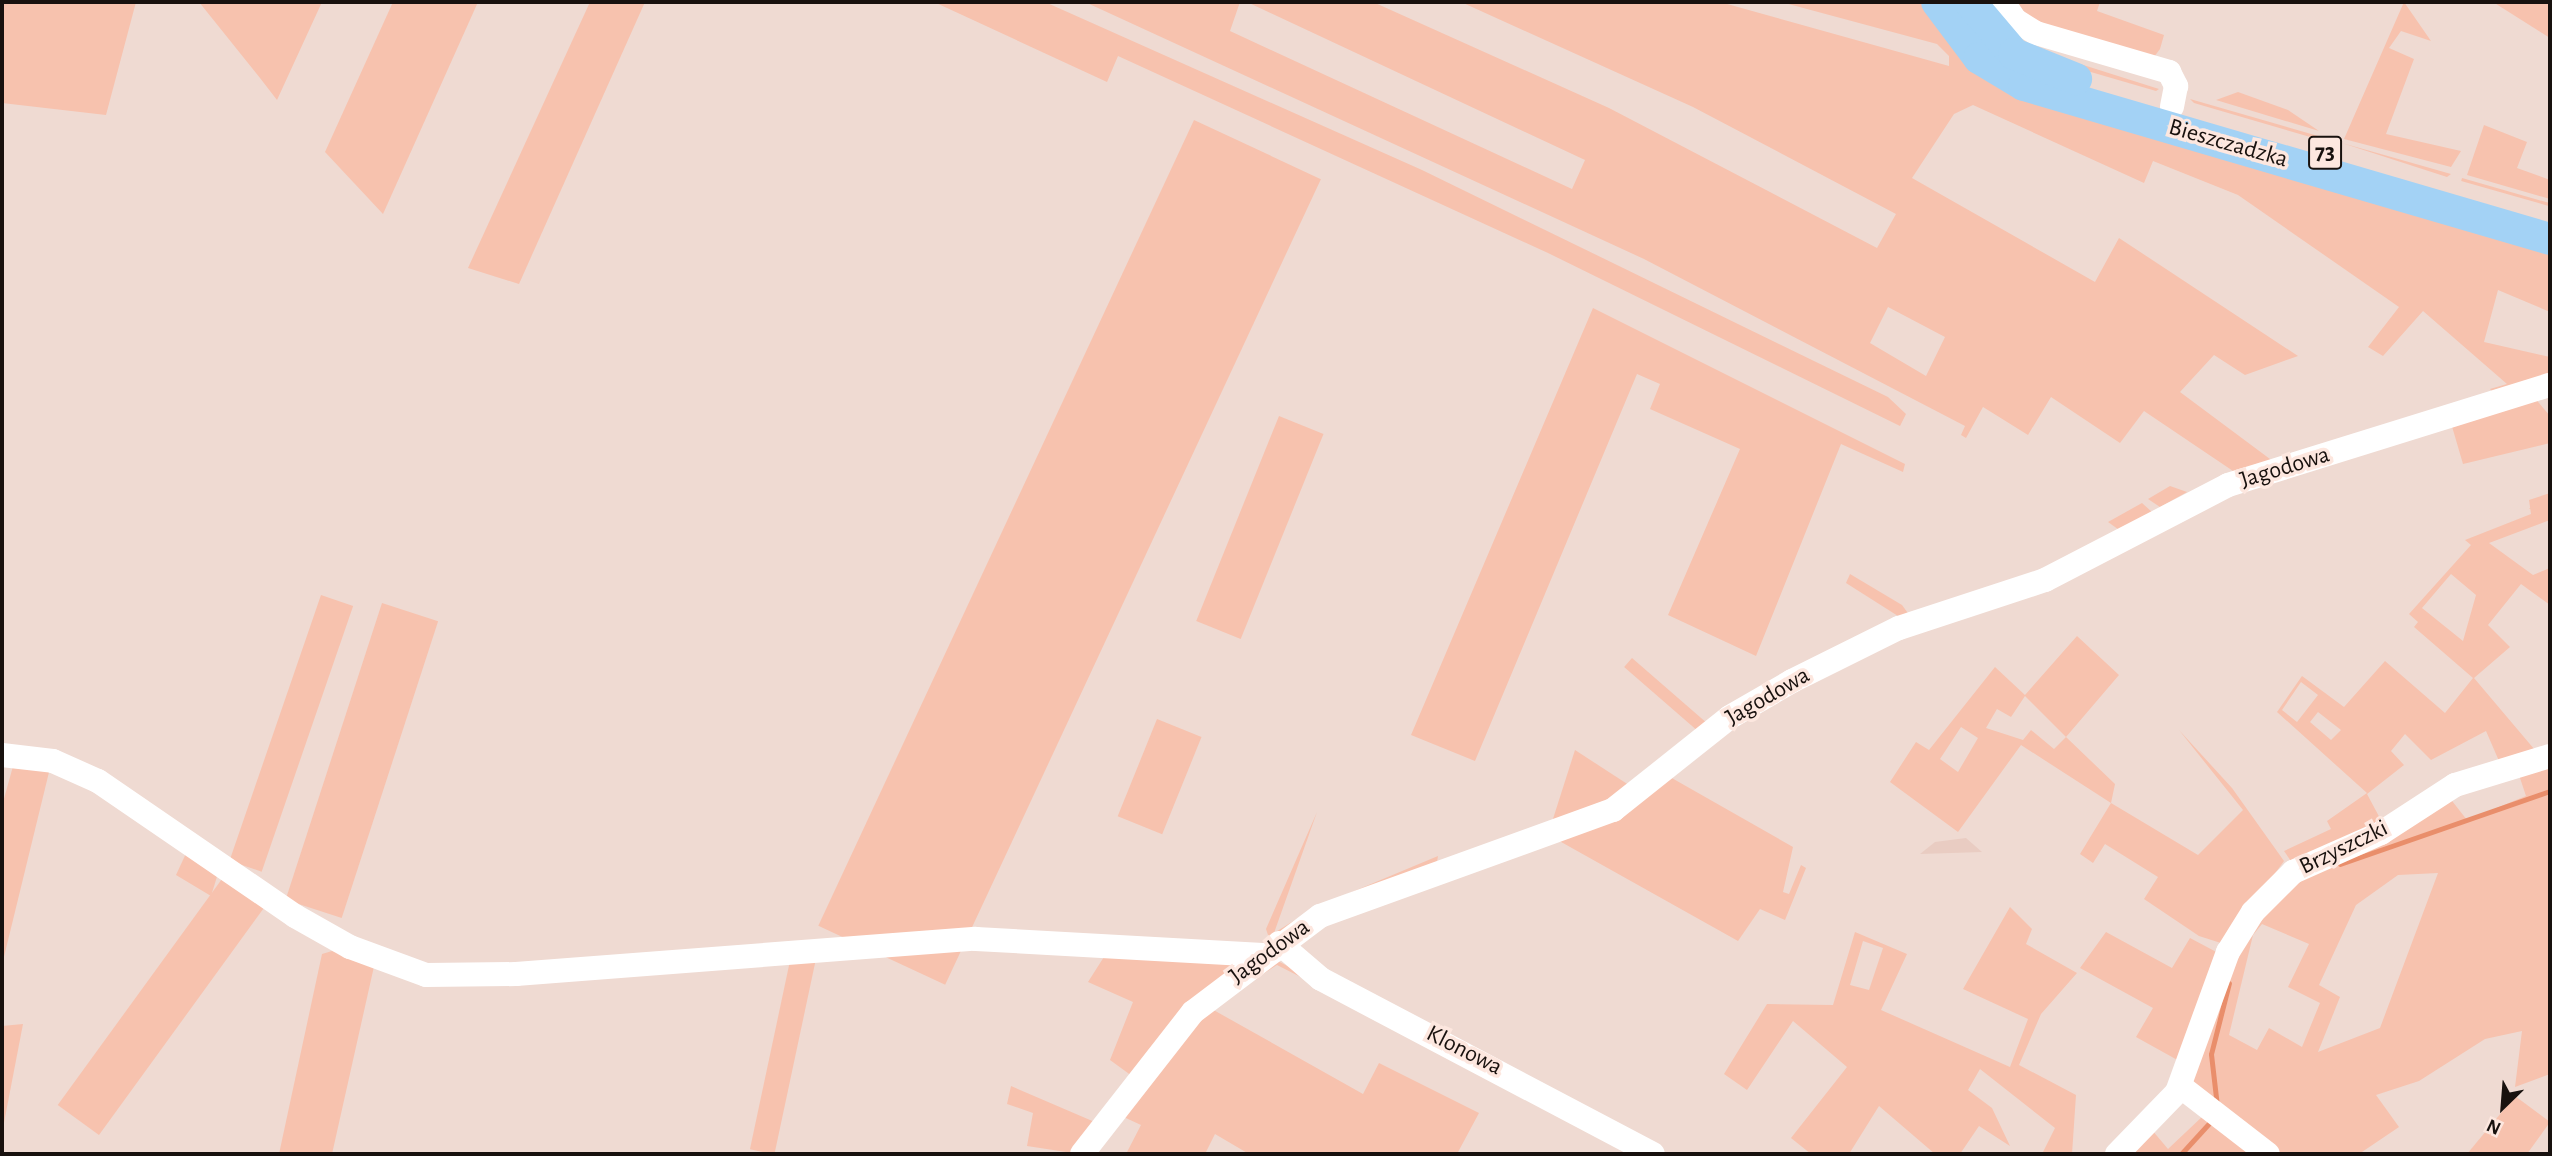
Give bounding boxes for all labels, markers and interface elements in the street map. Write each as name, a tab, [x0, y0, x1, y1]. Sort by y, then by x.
street label: Bieszczadzka	[2165, 113, 2291, 175]
road number: 73	[2308, 134, 2342, 172]
street label: Jagodowa	[2237, 441, 2333, 495]
street label: Jagodowa	[1721, 661, 1815, 733]
street label: Brzyszczki	[2295, 814, 2393, 882]
street label: Jagodowa	[1224, 913, 1316, 991]
street label: Klonowa	[1421, 1020, 1507, 1082]
north arrow	[2468, 1072, 2538, 1142]
text: N	[2484, 1115, 2504, 1138]

